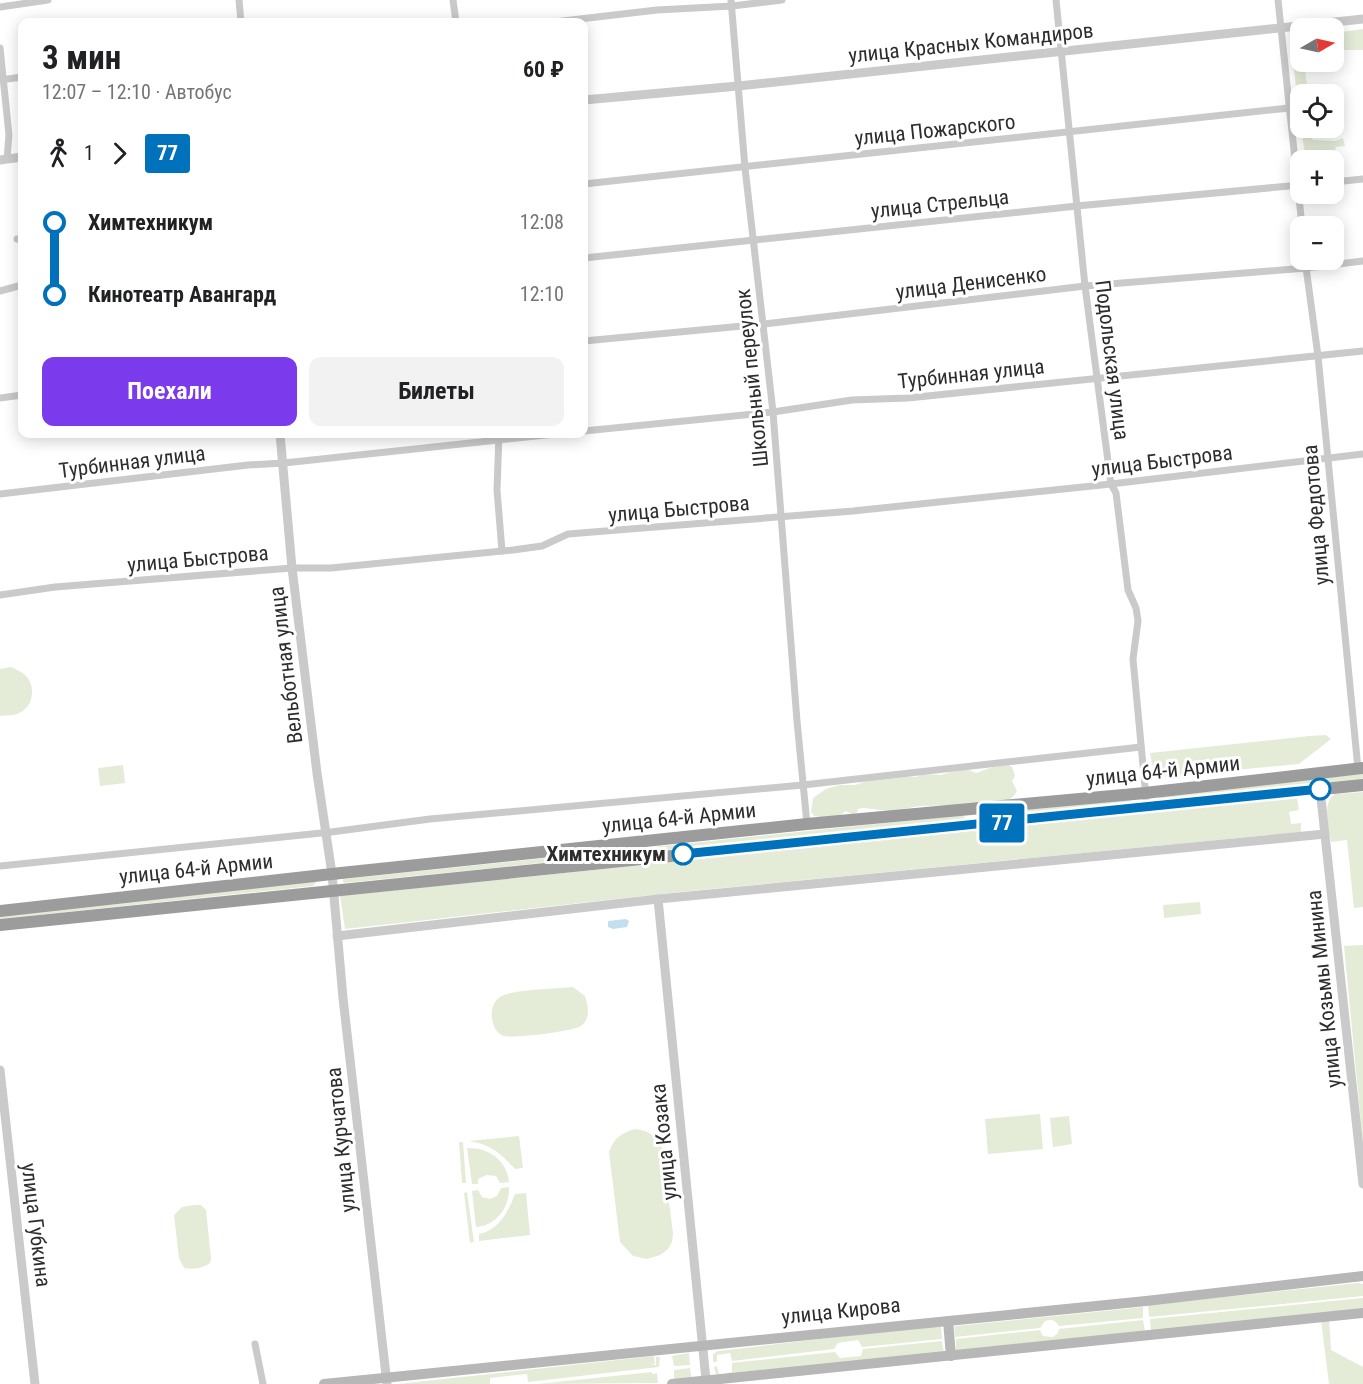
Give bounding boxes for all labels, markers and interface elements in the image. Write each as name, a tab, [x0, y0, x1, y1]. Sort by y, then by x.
street label: улица Красных Командиров	[847, 18, 1095, 68]
north arrow	[1290, 18, 1344, 72]
map controls	[1290, 18, 1344, 270]
text: 3 мин	[42, 38, 121, 77]
text: 60 ₽	[523, 57, 564, 82]
text: 12:07 – 12:10 · Автобус	[42, 80, 232, 104]
button: locate	[1290, 84, 1344, 138]
street label: улица Пожарского	[853, 110, 1017, 150]
icon: walk	[42, 137, 75, 170]
icon: forward	[103, 137, 136, 170]
text: 1	[84, 141, 94, 165]
text: 77	[157, 141, 178, 165]
button: +	[1290, 150, 1344, 204]
street label: улица Стрельца	[870, 185, 1010, 223]
text: Химтехникум	[88, 210, 213, 235]
text: 12:08	[520, 210, 564, 234]
button: −	[1290, 216, 1344, 270]
street label: улица Денисенко	[894, 262, 1048, 304]
street label: Подольская улица	[1090, 279, 1134, 441]
text: Кинотеатр Авангард	[88, 282, 276, 307]
text: 12:10	[520, 282, 564, 306]
street label: Школьный переулок	[731, 288, 773, 468]
street label: Турбинная улица	[897, 354, 1045, 394]
button: Поехали	[42, 357, 297, 426]
button: Билеты	[309, 357, 564, 426]
street label: улица Быстрова	[1090, 440, 1234, 482]
street label: Турбинная улица	[57, 441, 207, 483]
street label: улица Федотова	[1298, 444, 1334, 586]
street label: улица Быстрова	[607, 491, 751, 527]
street label: улица Быстрова	[126, 541, 270, 577]
street label: Вельботная улица	[264, 585, 308, 745]
street label: улица 64-й Армии	[1085, 751, 1241, 791]
unlabelled marker	[1309, 778, 1331, 800]
street label: улица 64-й Армии	[601, 798, 757, 838]
line badge: 77	[975, 804, 1029, 842]
text: 77	[991, 811, 1013, 835]
place label: Химтехникум	[547, 842, 666, 866]
marker: Химтехникум	[672, 843, 694, 865]
street label: улица 64-й Армии	[118, 849, 274, 889]
street label: улица Козьмы Минина	[1302, 889, 1346, 1089]
street label: улица Курчатова	[321, 1066, 361, 1214]
street label: улица Козака	[646, 1082, 682, 1202]
street label: улица Губкина	[16, 1162, 56, 1288]
street label: улица Кирова	[780, 1293, 902, 1329]

